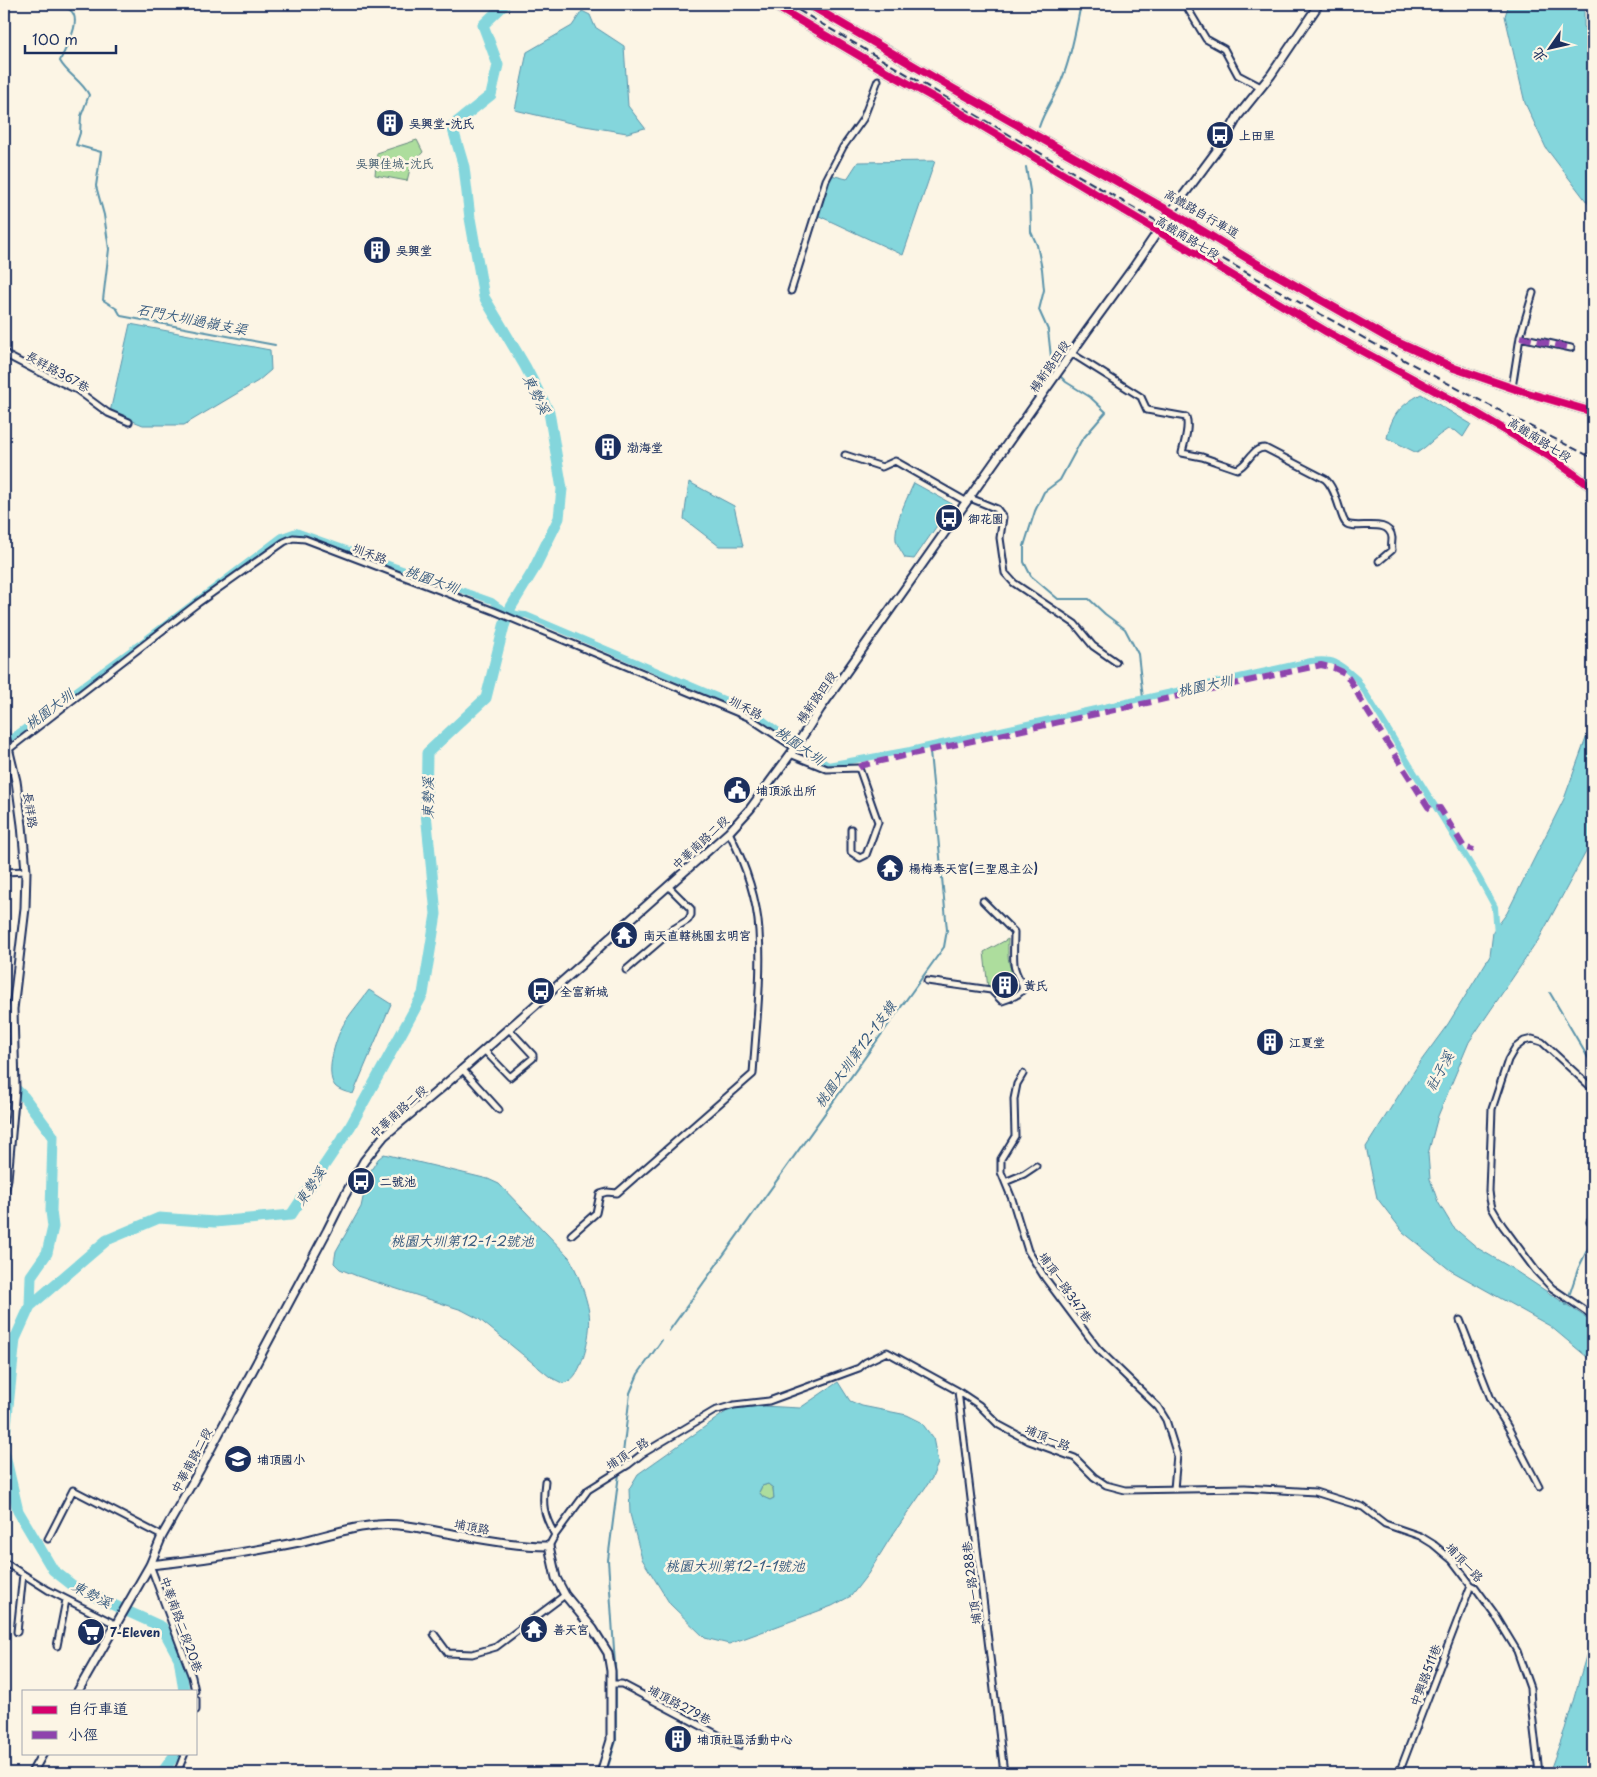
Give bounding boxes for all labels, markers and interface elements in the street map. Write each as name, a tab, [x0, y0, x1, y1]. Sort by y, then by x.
scale bar	[25, 22, 116, 54]
north arrow	[1524, 22, 1574, 72]
text: 100 m	[32, 27, 78, 50]
text: 北	[1526, 44, 1551, 67]
building icon: 吳興堂-沈氏	[375, 108, 405, 138]
place label: 吳興堂-沈氏	[409, 114, 475, 132]
bus stop icon: 上田里	[1205, 120, 1235, 150]
place label: 上田里	[1239, 126, 1275, 144]
park label: 吳興佳城-沈氏	[356, 154, 434, 172]
street label: 高鐵路自行車道	[1161, 184, 1243, 242]
street label: 高鐵南路七段	[1152, 211, 1224, 263]
building icon: 吳興堂	[362, 235, 392, 265]
place label: 吳興堂	[396, 241, 432, 259]
water label: 石門大圳過嶺支渠	[135, 298, 250, 340]
street label: 楊新路四段	[1024, 336, 1074, 396]
street label: 長祥路367巷	[23, 346, 93, 396]
water label: 東勢溪	[518, 371, 556, 418]
street label: 高鐵南路七段	[1505, 412, 1575, 466]
building icon: 渤海堂	[593, 432, 623, 462]
place label: 渤海堂	[627, 438, 663, 456]
bus stop icon: 御花園	[934, 503, 964, 533]
place label: 御花園	[968, 509, 1004, 527]
street label: 圳禾路	[350, 538, 390, 568]
water label: 桃園大圳	[402, 560, 464, 599]
street label: 楊新路四段	[791, 667, 841, 727]
water label: 桃園大圳	[1175, 668, 1237, 701]
water label: 桃園大圳	[20, 683, 79, 734]
street label: 圳禾路	[726, 691, 766, 723]
water label: 桃園大圳	[771, 720, 831, 771]
public building icon: 埔頂派出所	[722, 775, 752, 805]
water label: 東勢溪	[417, 776, 438, 819]
place label: 埔頂派出所	[756, 781, 817, 799]
street label: 長祥路	[20, 791, 42, 829]
street label: 中華南路二段	[668, 811, 732, 873]
temple icon: 楊梅奉天宮(三聖恩主公)	[875, 853, 905, 883]
place label: 楊梅奉天宮(三聖恩主公)	[909, 859, 1038, 877]
temple icon: 南天直轄桃園玄明宮	[609, 920, 639, 950]
place label: 南天直轄桃園玄明宮	[643, 926, 751, 944]
building icon: 黃氏	[990, 970, 1020, 1000]
bus stop icon: 全富新城	[526, 976, 556, 1006]
place label: 黃氏	[1024, 976, 1048, 994]
place label: 全富新城	[560, 982, 608, 1000]
water label: 桃園大圳第12-1支線	[809, 996, 901, 1112]
building icon: 江夏堂	[1255, 1027, 1285, 1057]
place label: 江夏堂	[1289, 1033, 1325, 1051]
water label: 社子溪	[1420, 1047, 1459, 1094]
street label: 中華南路二段	[365, 1080, 431, 1142]
water label: 東勢溪	[290, 1162, 331, 1209]
bus stop icon: 二號池	[346, 1166, 376, 1196]
place label: 二號池	[380, 1172, 416, 1190]
water label: 桃園大圳第12-1-2號池	[390, 1230, 535, 1251]
street label: 埔頂一路347巷	[1035, 1248, 1097, 1326]
street label: 埔頂一路	[1022, 1419, 1074, 1455]
street label: 中華南路二段	[166, 1424, 216, 1496]
street label: 埔頂一路	[602, 1432, 652, 1474]
school or university icon: 埔頂國小	[223, 1444, 253, 1474]
place label: 埔頂國小	[257, 1450, 305, 1468]
street label: 埔頂路	[453, 1514, 491, 1538]
street label: 埔頂一路	[1442, 1538, 1488, 1586]
street label: 埔頂一路288巷	[957, 1540, 985, 1626]
water label: 桃園大圳第12-1-1號池	[665, 1555, 806, 1576]
street label: 中華南路二段20巷	[156, 1573, 208, 1675]
water label: 東勢溪	[69, 1575, 116, 1613]
temple icon: 善天宮	[519, 1614, 549, 1644]
supermarket icon: 7-Eleven	[76, 1617, 106, 1647]
place label: 善天宮	[553, 1620, 589, 1638]
place label: 7-Eleven	[110, 1623, 160, 1641]
street label: 中興路511巷	[1405, 1641, 1445, 1709]
street label: 埔頂路279巷	[645, 1680, 715, 1728]
legend	[22, 1690, 198, 1754]
text: 自行車道	[68, 1696, 128, 1719]
text: 小徑	[68, 1722, 98, 1745]
building icon: 埔頂社區活動中心	[663, 1724, 693, 1754]
place label: 埔頂社區活動中心	[697, 1730, 793, 1748]

